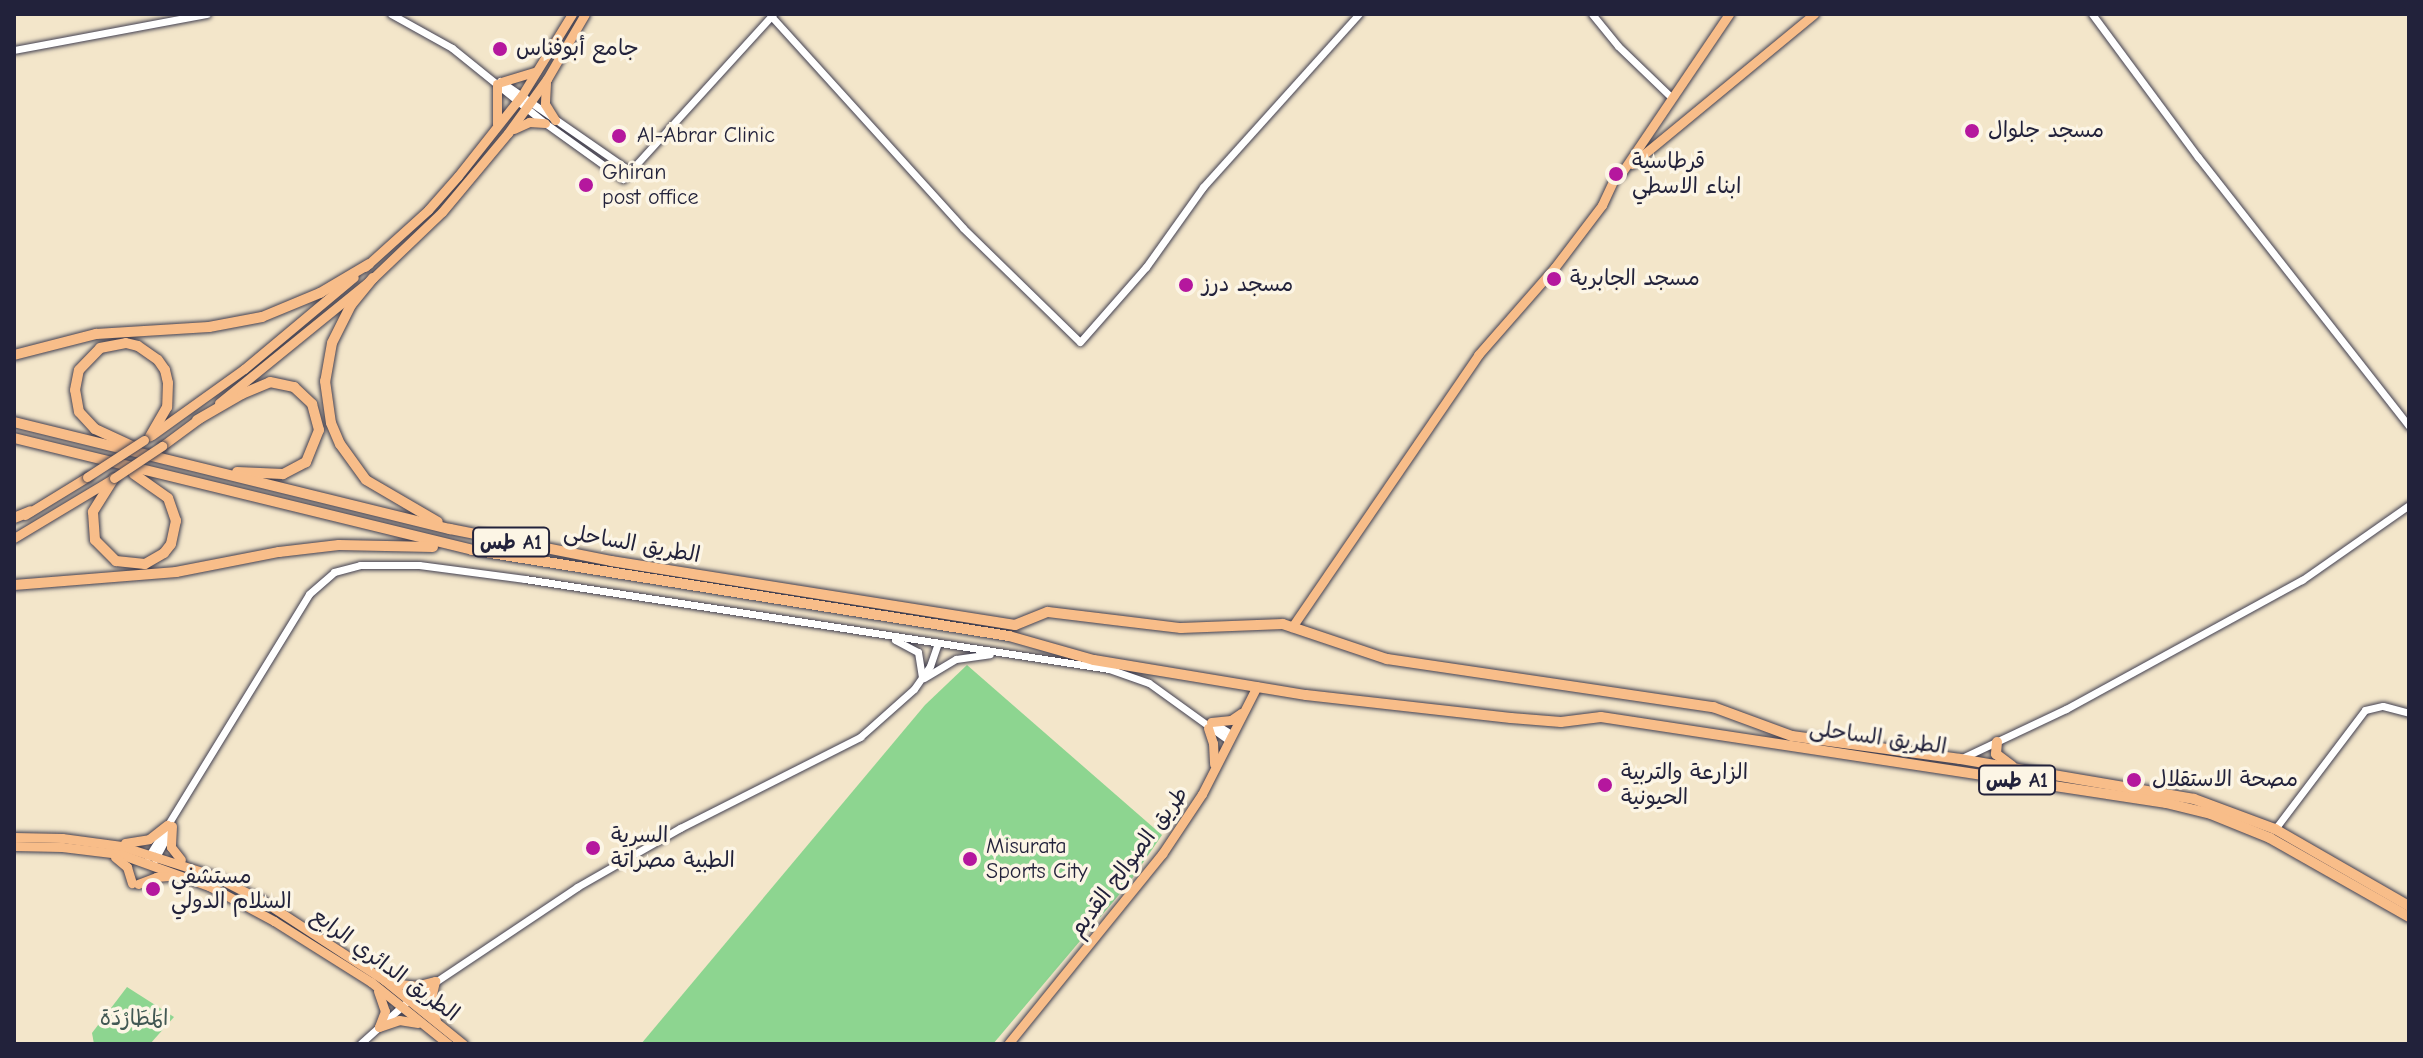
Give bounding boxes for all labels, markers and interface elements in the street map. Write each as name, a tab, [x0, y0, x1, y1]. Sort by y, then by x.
place label: جامع أبوفناس	[516, 36, 639, 62]
marker: جامع أبوفناس	[491, 40, 509, 58]
place label: مسجد جلوال	[1988, 118, 2104, 144]
marker: مسجد جلوال	[1963, 122, 1981, 140]
place label: Al-Abrar Clinic	[637, 123, 775, 149]
marker: Al-Abrar Clinic	[608, 125, 630, 147]
place label: قرطاسية ابناء الاسطي	[1632, 148, 1741, 200]
place label: Ghiran post office	[602, 159, 698, 210]
marker: قرطاسية ابناء الاسطي	[1607, 165, 1625, 183]
marker: Ghiran post office	[577, 176, 595, 194]
place label: مسجد الجابرية	[1570, 266, 1700, 292]
marker: مسجد الجابرية	[1545, 270, 1563, 288]
place label: مسجد درز	[1202, 272, 1293, 298]
marker: مسجد درز	[1177, 276, 1195, 294]
street label: الطريق الساحلى	[562, 519, 702, 569]
road number: طس A1	[471, 526, 551, 558]
street label: الطريق الساحلى	[1808, 715, 1948, 761]
place label: الزارعة والتربية الحيونية	[1621, 759, 1748, 810]
road number: طس A1	[1977, 764, 2057, 796]
place label: مصحة الاستقلال	[2152, 767, 2298, 793]
marker: مصحة الاستقلال	[2123, 769, 2145, 791]
marker: الزارعة والتربية الحيونية	[1596, 776, 1614, 794]
street label: طريق الصوالح القديم	[1064, 782, 1194, 942]
place label: السرية الطبية مصراتة	[611, 822, 735, 874]
place label: Misurata Sports City	[986, 833, 1088, 884]
marker: السرية الطبية مصراتة	[582, 837, 604, 859]
marker: Misurata Sports City	[961, 850, 979, 868]
place label: مستشفي السلام الدولي	[171, 863, 292, 914]
marker: مستشفي السلام الدولي	[142, 878, 164, 900]
street label: الطريق الدائري الرابع	[306, 903, 464, 1027]
park label: المَطَارْدَة	[100, 1006, 168, 1032]

